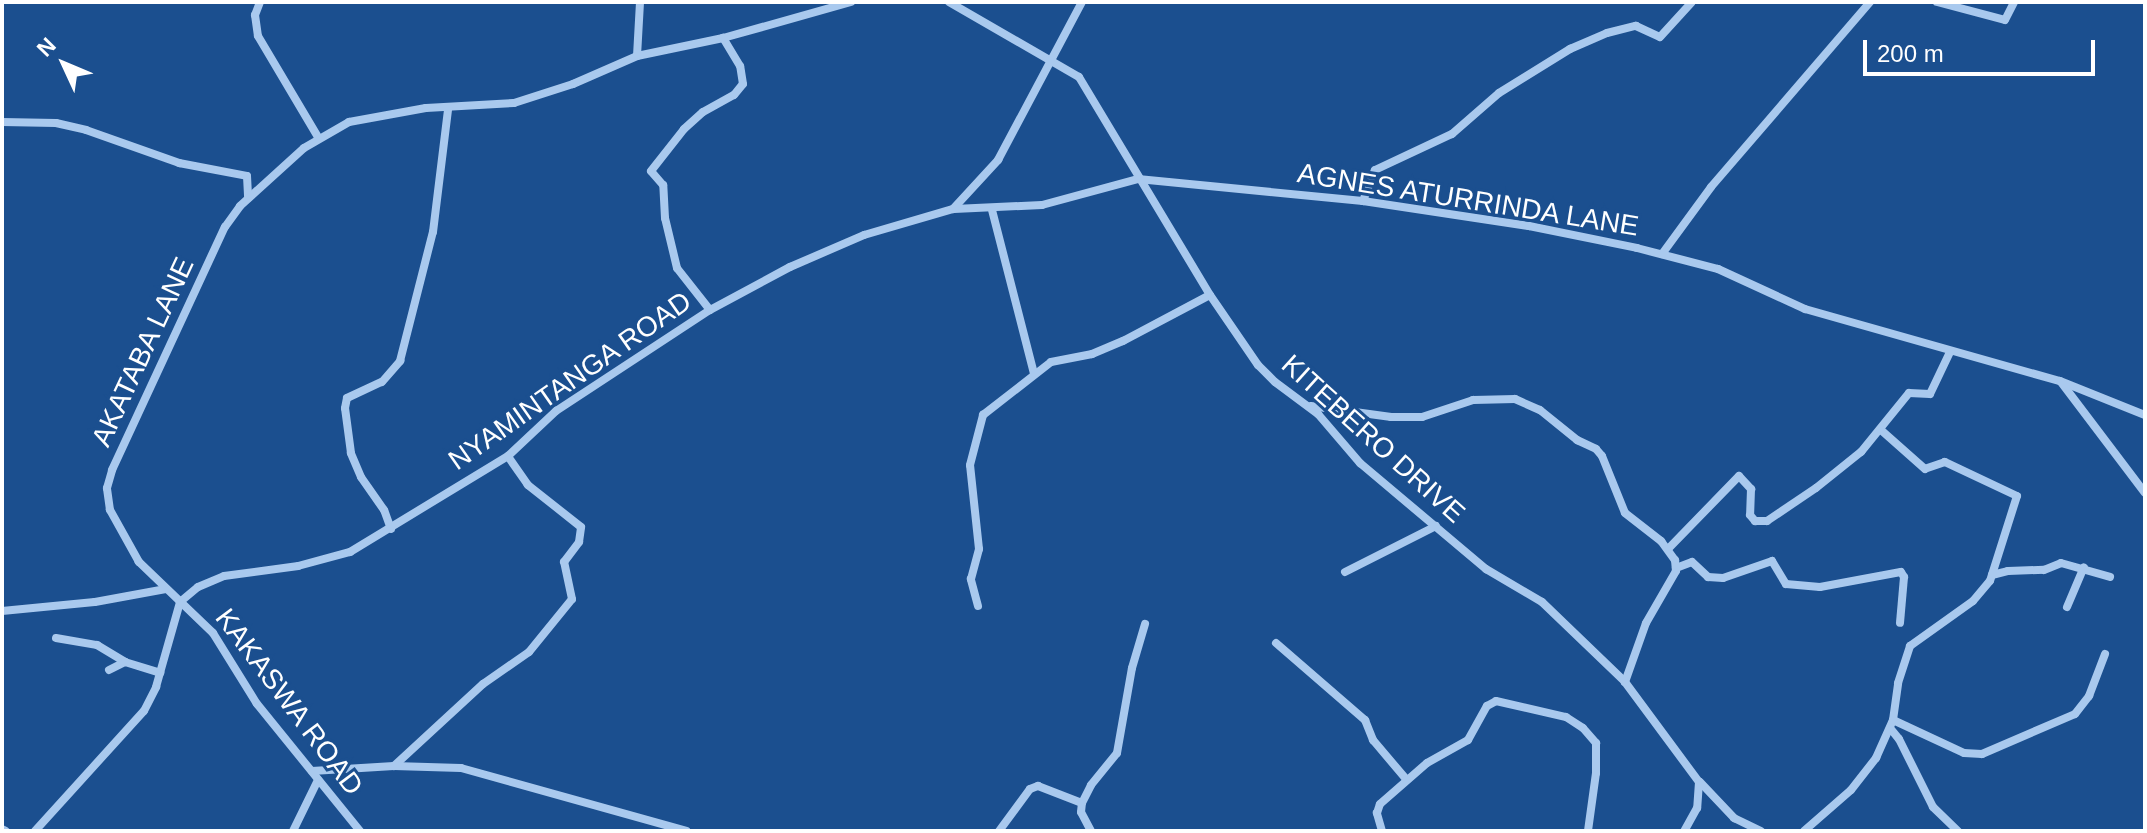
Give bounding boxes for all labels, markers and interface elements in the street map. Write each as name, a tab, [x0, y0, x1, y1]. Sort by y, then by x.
north arrow	[24, 24, 104, 104]
scale bar	[1867, 24, 2099, 74]
text: N	[32, 33, 61, 61]
text: 200 m	[1877, 40, 1944, 67]
street label: AGNES ATURRINDA LANE	[1294, 156, 1642, 244]
street label: AKATABA LANE	[84, 252, 202, 452]
street label: NYAMINTANGA ROAD	[442, 284, 698, 478]
street label: KITEBERO DRIVE	[1274, 348, 1472, 530]
street label: KAKASWA ROAD	[208, 602, 370, 802]

